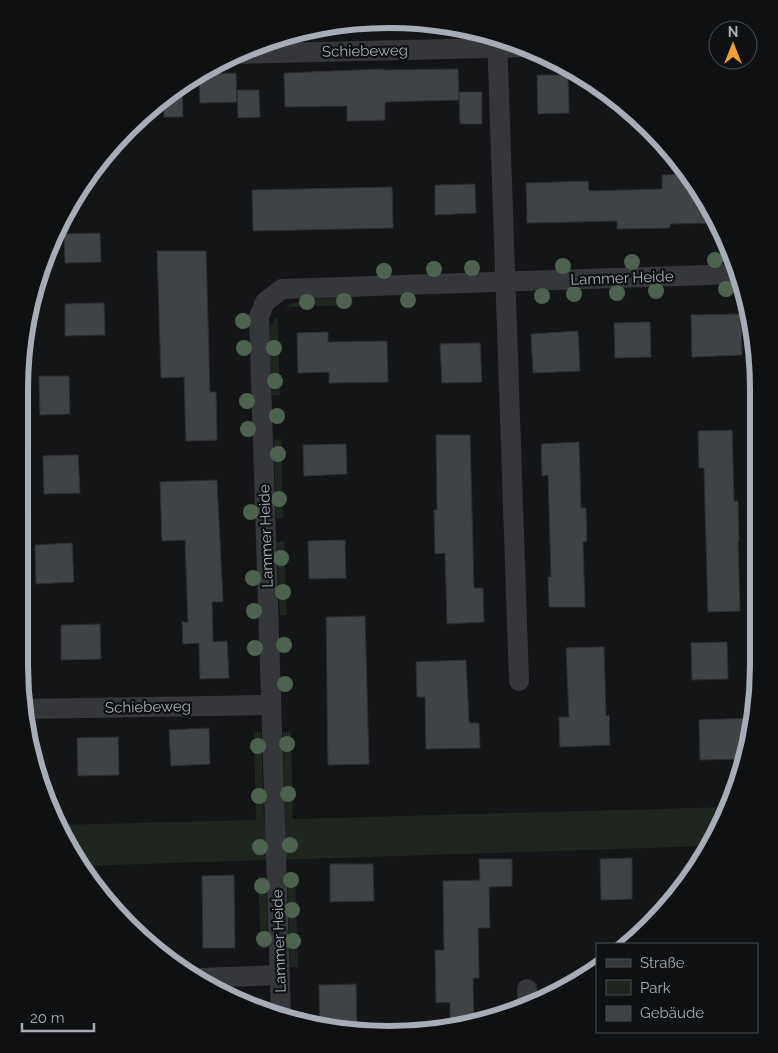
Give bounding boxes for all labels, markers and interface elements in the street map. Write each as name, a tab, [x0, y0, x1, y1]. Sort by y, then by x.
north arrow	[708, 20, 758, 70]
text: N	[728, 24, 738, 40]
street label: Schiebeweg	[322, 41, 408, 61]
street label: Lammer Heide	[570, 267, 674, 289]
street label: Lammer Heide	[255, 484, 277, 588]
street label: Schiebeweg	[105, 697, 191, 717]
street label: Lammer Heide	[268, 889, 290, 993]
legend	[596, 943, 758, 1033]
text: Straße	[640, 954, 685, 972]
text: Park	[640, 979, 671, 997]
scale bar	[22, 1000, 95, 1032]
text: Gebäude	[640, 1004, 704, 1022]
text: 20 m	[30, 1009, 65, 1027]

